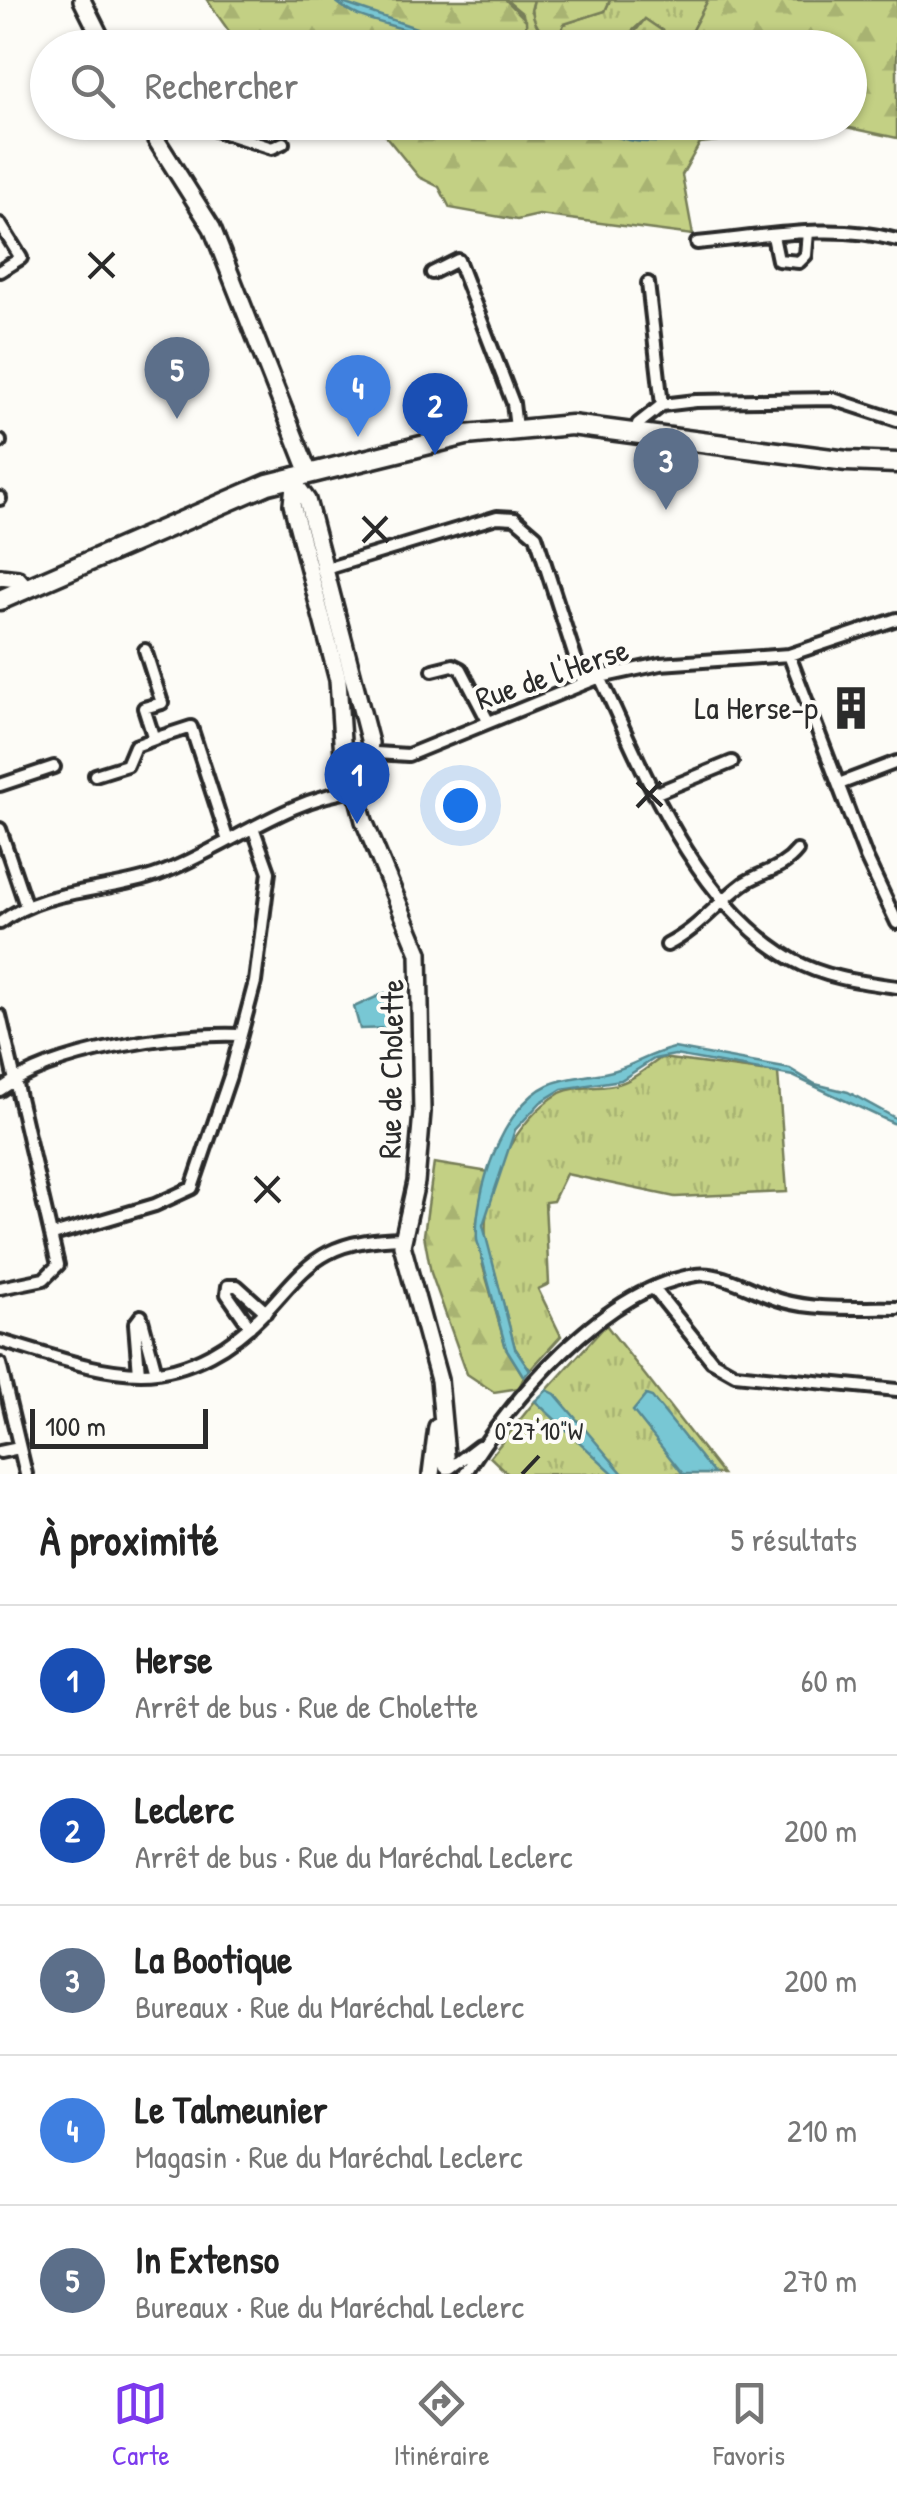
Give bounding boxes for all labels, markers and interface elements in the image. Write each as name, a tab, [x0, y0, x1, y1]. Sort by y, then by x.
search box	[30, 30, 867, 140]
icon: search	[65, 58, 120, 113]
text: Rechercher	[145, 59, 298, 111]
pin: 5	[144, 336, 210, 419]
pin: 4	[326, 354, 390, 437]
pin: 2	[402, 372, 468, 455]
pin: 3	[634, 428, 698, 510]
street label: Rue de l'Herse	[470, 627, 634, 720]
building icon: La Herse-p	[827, 684, 875, 732]
place label: La Herse-p	[694, 686, 818, 729]
pin: 1	[324, 742, 390, 824]
your location	[435, 780, 486, 831]
street label: Rue de Cholette	[367, 978, 414, 1159]
scale bar	[30, 1404, 208, 1448]
text: 100 m	[45, 1407, 106, 1445]
text: 0°27'10"W	[495, 1414, 584, 1448]
text: À proximité	[40, 1511, 219, 1568]
text: 5 résultats	[731, 1518, 857, 1561]
text: Herse	[135, 1633, 212, 1685]
text: 1	[67, 1659, 78, 1702]
text: 60 m	[801, 1659, 857, 1702]
text: Arrêt de bus · Rue de Cholette	[135, 1685, 478, 1728]
text: Leclerc	[135, 1783, 234, 1835]
text: 2	[65, 1809, 80, 1852]
text: 200 m	[784, 1809, 857, 1852]
text: Arrêt de bus · Rue du Maréchal Leclerc	[135, 1835, 572, 1878]
text: La Bootique	[135, 1933, 292, 1985]
text: 3	[65, 1959, 80, 2002]
text: 200 m	[784, 1959, 857, 2002]
text: Bureaux · Rue du Maréchal Leclerc	[135, 1985, 524, 2028]
text: Le Talmeunier	[135, 2083, 327, 2135]
text: 4	[66, 2109, 79, 2152]
text: 210 m	[787, 2109, 857, 2152]
text: Magasin · Rue du Maréchal Leclerc	[135, 2135, 522, 2178]
text: In Extenso	[135, 2233, 279, 2285]
text: 5	[66, 2259, 79, 2302]
text: 270 m	[783, 2259, 857, 2302]
text: Bureaux · Rue du Maréchal Leclerc	[135, 2285, 524, 2328]
tab: Carte	[112, 2376, 170, 2474]
tab: Itinéraire	[393, 2376, 490, 2474]
tab: Favoris	[713, 2376, 785, 2474]

